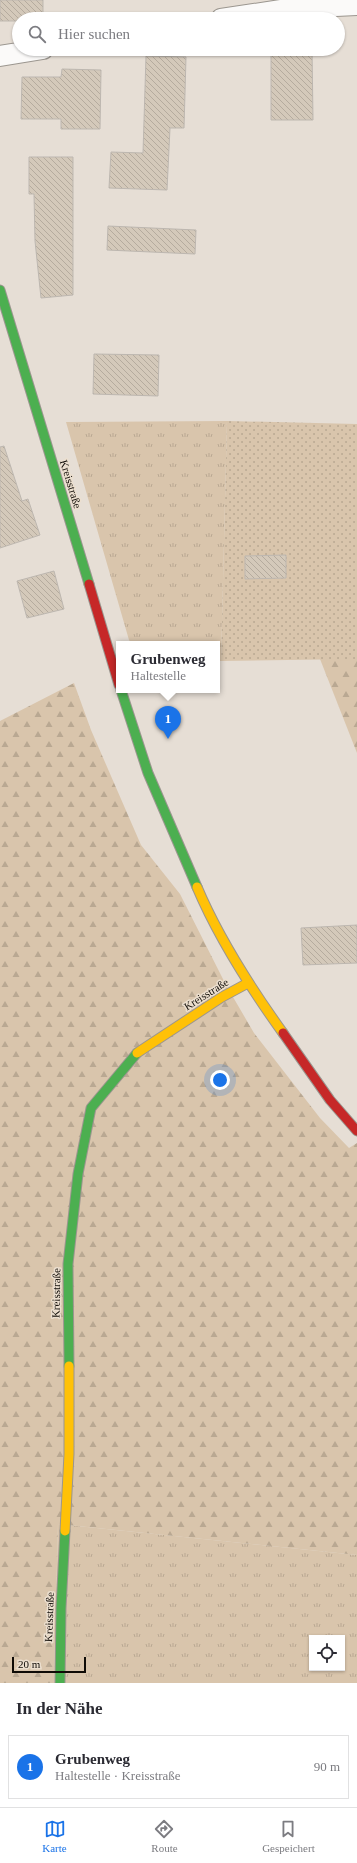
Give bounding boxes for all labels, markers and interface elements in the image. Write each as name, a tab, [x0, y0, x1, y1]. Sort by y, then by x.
search box	[12, 12, 345, 56]
icon: search	[26, 23, 48, 45]
text: Hier suchen	[58, 26, 130, 42]
street label: Kreisstraße	[58, 458, 84, 510]
popup	[116, 641, 220, 693]
text: Grubenweg	[131, 651, 206, 667]
text: Haltestelle	[131, 668, 186, 683]
pin: 1	[155, 706, 181, 739]
street label: Kreisstraße	[182, 976, 231, 1012]
your location	[210, 1070, 230, 1090]
street label: Kreisstraße	[50, 1268, 62, 1318]
street label: Kreisstraße	[42, 1592, 56, 1642]
map controls	[309, 1635, 345, 1671]
button: locate	[309, 1635, 345, 1671]
scale bar	[12, 1655, 86, 1674]
text: 20 m	[18, 1658, 40, 1670]
text: In der Nähe	[16, 1699, 103, 1718]
text: Grubenweg	[55, 1751, 130, 1767]
text: 1	[27, 1759, 33, 1774]
text: 90 m	[314, 1759, 340, 1774]
text: Haltestelle · Kreisstraße	[55, 1768, 181, 1783]
tab: Karte	[42, 1818, 67, 1854]
tab: Route	[151, 1818, 178, 1854]
tab: Gespeichert	[262, 1818, 315, 1854]

